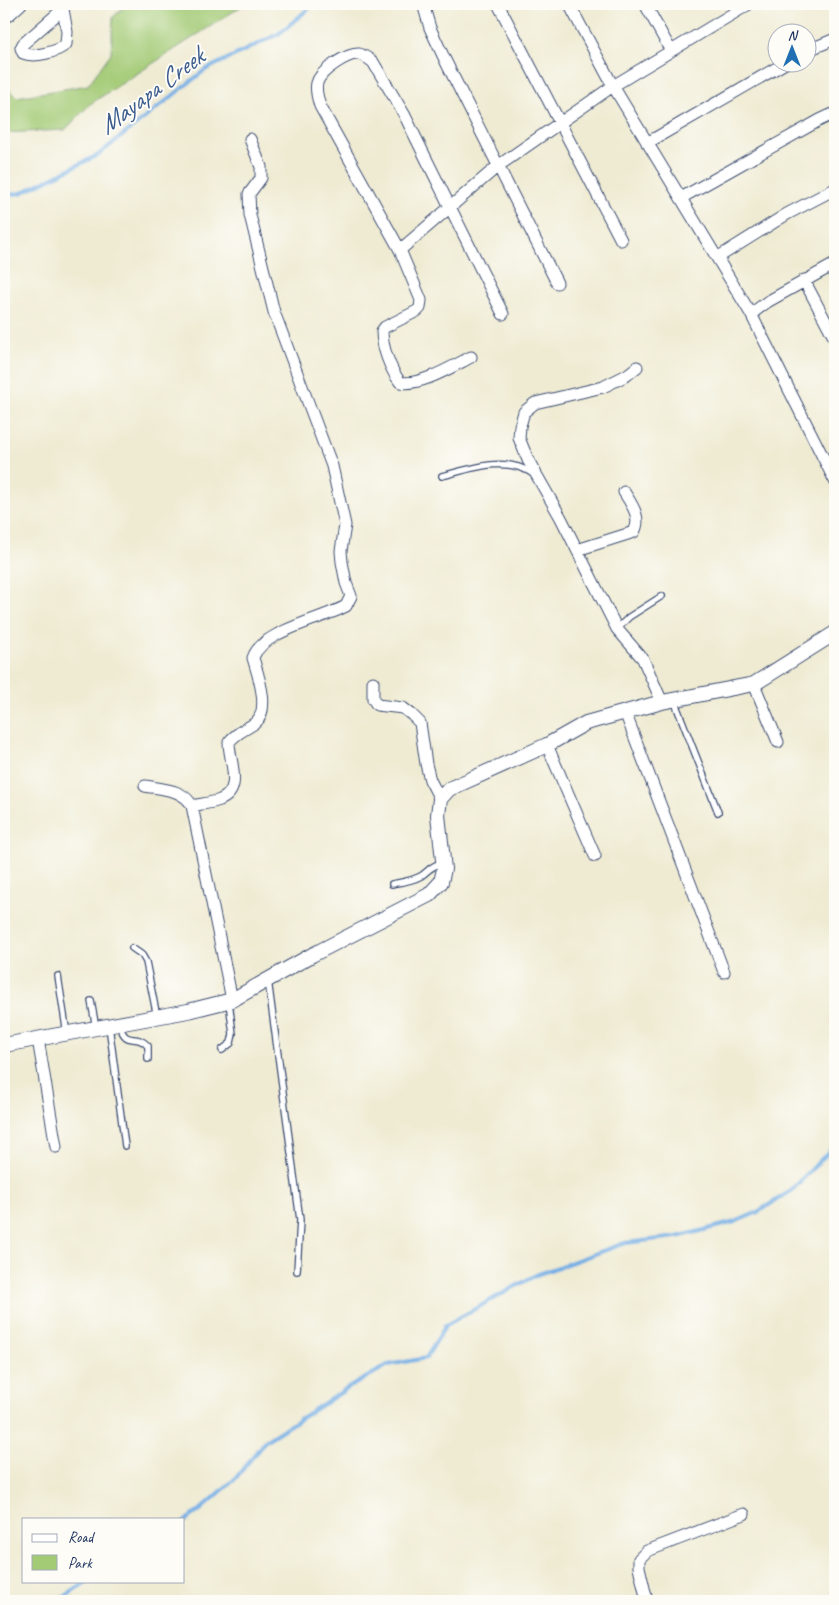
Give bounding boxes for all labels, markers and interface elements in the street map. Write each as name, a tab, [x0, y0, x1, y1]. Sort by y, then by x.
north arrow	[766, 22, 816, 72]
text: N	[788, 27, 799, 44]
water label: Mayapa Creek	[92, 38, 214, 141]
legend	[22, 1518, 185, 1582]
text: Road	[68, 1528, 95, 1547]
text: Park	[68, 1554, 93, 1573]

